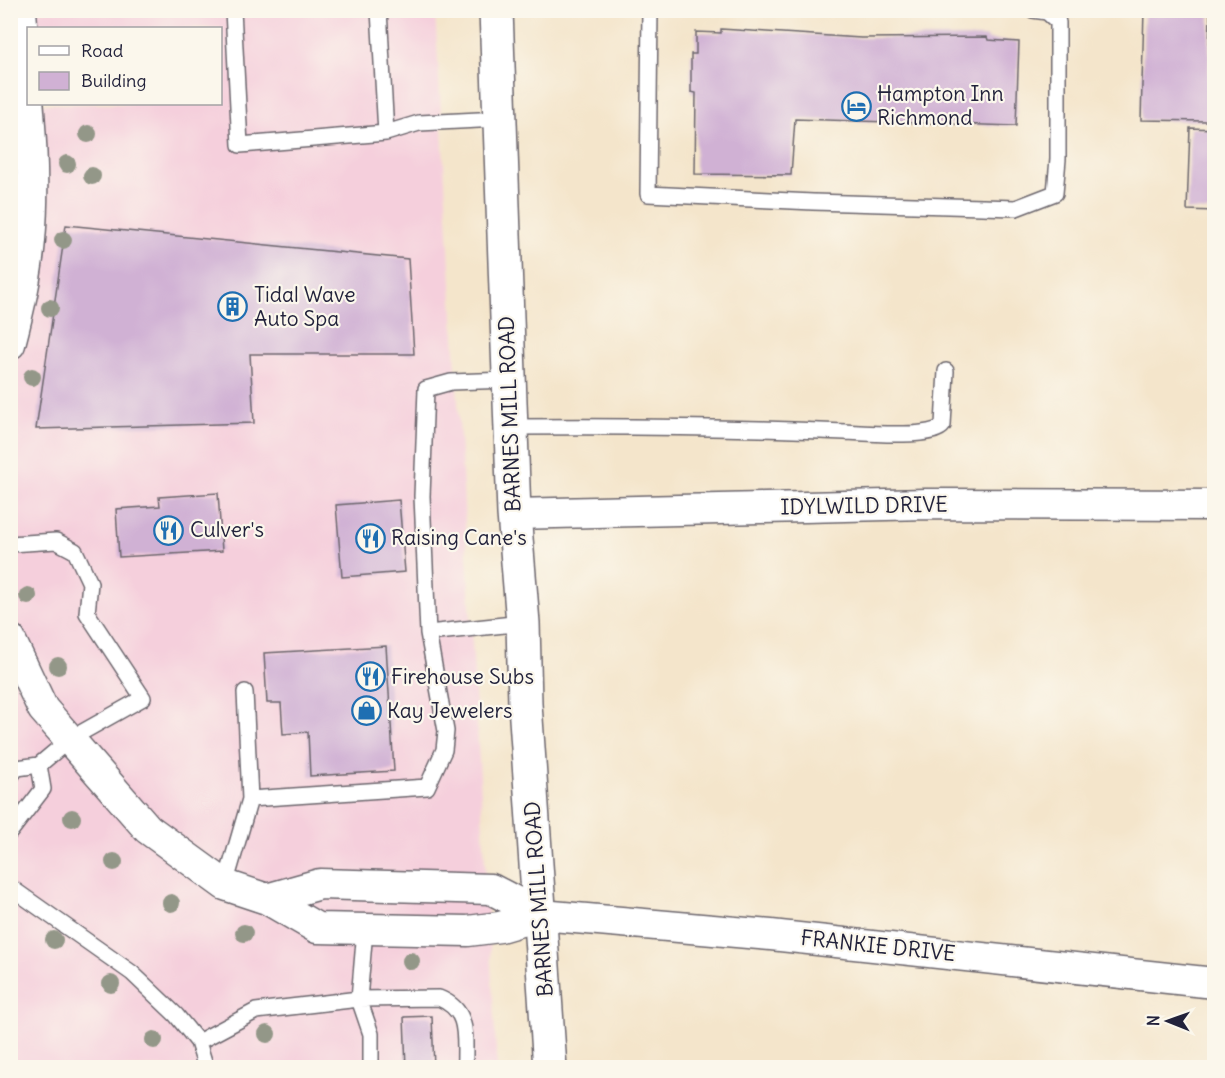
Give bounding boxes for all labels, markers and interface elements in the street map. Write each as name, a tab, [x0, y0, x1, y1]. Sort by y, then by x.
legend	[27, 27, 222, 105]
text: Road	[81, 39, 124, 62]
text: Building	[81, 69, 146, 92]
place label: Hampton Inn Richmond	[877, 80, 1004, 131]
hotel icon: Hampton Inn Richmond	[840, 90, 872, 122]
place label: Tidal Wave Auto Spa	[254, 281, 356, 332]
building icon: Tidal Wave Auto Spa	[217, 291, 249, 323]
street label: BARNES MILL ROAD	[493, 316, 526, 512]
street label: IDYLWILD DRIVE	[780, 491, 948, 520]
restaurant icon: Culver's	[153, 514, 185, 546]
place label: Culver's	[190, 516, 264, 543]
restaurant icon: Raising Cane's	[354, 522, 386, 554]
place label: Raising Cane's	[391, 524, 527, 551]
restaurant icon: Firehouse Subs	[354, 661, 386, 693]
place label: Firehouse Subs	[391, 663, 534, 690]
shop icon: Kay Jewelers	[350, 695, 382, 727]
place label: Kay Jewelers	[387, 697, 513, 724]
street label: BARNES MILL ROAD	[518, 800, 559, 998]
street label: FRANKIE DRIVE	[799, 924, 957, 967]
north arrow	[1138, 991, 1198, 1051]
text: N	[1143, 1015, 1163, 1026]

